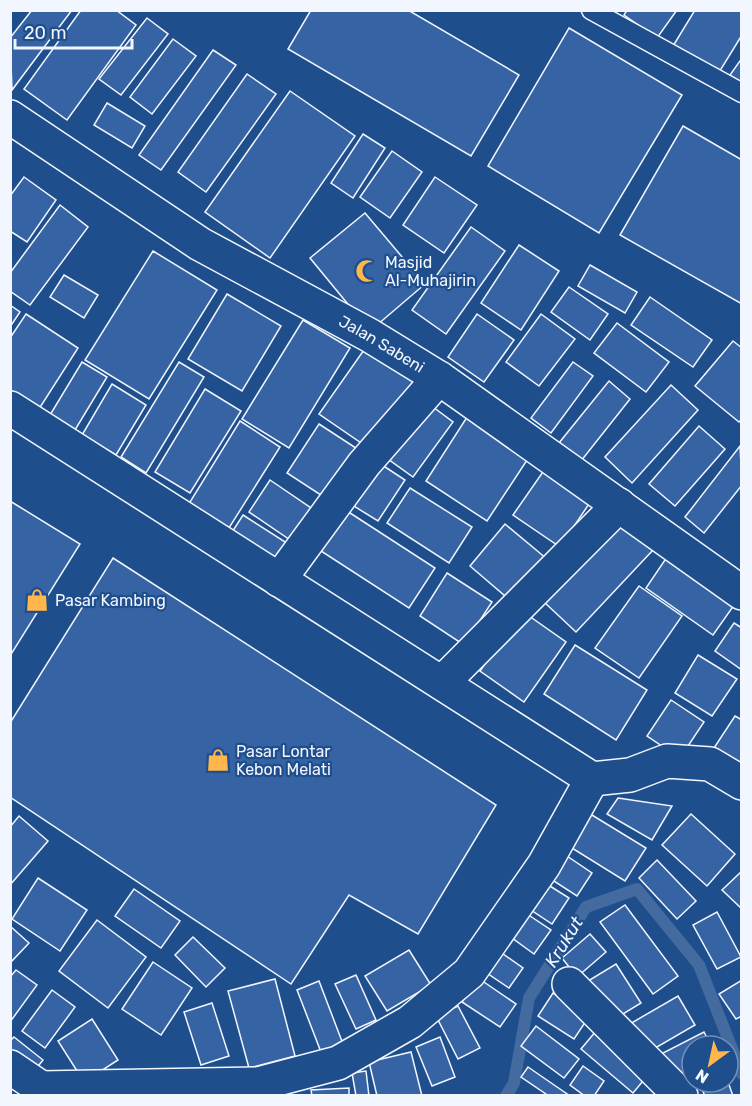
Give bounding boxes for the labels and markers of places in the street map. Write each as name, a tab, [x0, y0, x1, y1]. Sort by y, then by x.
place label: Masjid Al-Muhajirin	[385, 253, 476, 290]
mosque icon: Masjid Al-Muhajirin	[354, 258, 380, 284]
shop icon: Pasar Kambing	[24, 587, 50, 613]
place label: Pasar Kambing	[55, 591, 166, 610]
place label: Pasar Lontar Kebon Melati	[236, 742, 331, 779]
shop icon: Pasar Lontar Kebon Melati	[205, 747, 231, 773]

